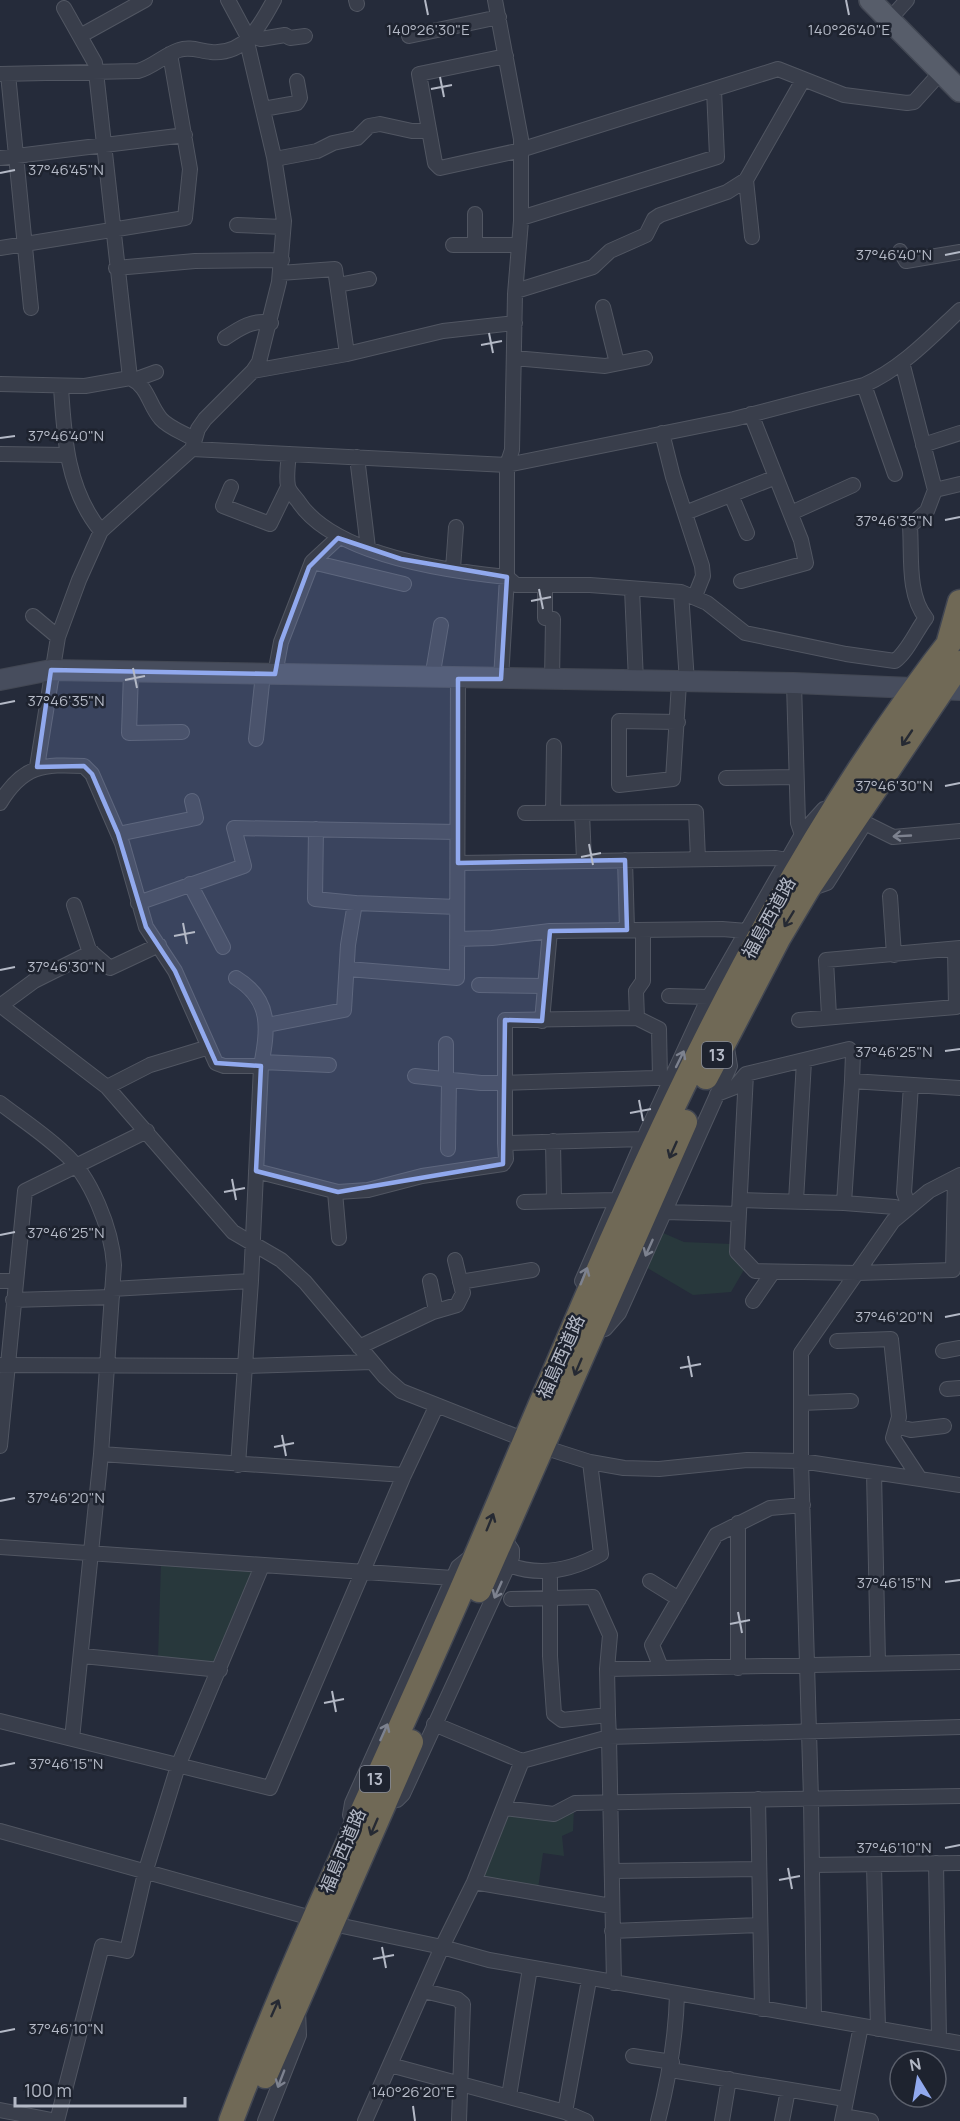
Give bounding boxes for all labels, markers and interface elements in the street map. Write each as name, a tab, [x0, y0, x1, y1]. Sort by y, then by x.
text: 140°26'30"E	[386, 19, 470, 40]
text: 140°26'40"E	[808, 19, 890, 40]
text: 37°46'45"N	[28, 159, 104, 180]
text: 37°46'40"N	[856, 244, 932, 265]
text: 37°46'40"N	[28, 425, 104, 446]
text: 37°46'35"N	[855, 510, 933, 531]
text: 37°46'35"N	[27, 690, 105, 711]
one-way arrow	[901, 730, 913, 746]
text: 37°46'30"N	[855, 775, 933, 796]
one-way arrow	[892, 830, 912, 841]
street label: 福島西道路	[736, 872, 800, 963]
one-way arrow	[783, 910, 795, 927]
text: 37°46'30"N	[27, 956, 105, 977]
text: 37°46'25"N	[855, 1041, 933, 1062]
road number: 13	[702, 1042, 732, 1068]
one-way arrow	[674, 1051, 686, 1069]
one-way arrow	[667, 1140, 678, 1158]
text: 37°46'25"N	[27, 1222, 105, 1243]
one-way arrow	[642, 1239, 654, 1257]
one-way arrow	[579, 1267, 590, 1285]
text: 37°46'20"N	[855, 1306, 933, 1327]
street label: 福島西道路	[531, 1311, 589, 1403]
one-way arrow	[572, 1357, 583, 1375]
text: 37°46'20"N	[27, 1487, 105, 1508]
one-way arrow	[485, 1514, 496, 1532]
text: 37°46'15"N	[857, 1572, 931, 1593]
one-way arrow	[492, 1581, 503, 1599]
one-way arrow	[378, 1723, 390, 1741]
text: 37°46'15"N	[29, 1753, 103, 1774]
road number: 13	[360, 1766, 390, 1792]
street label: 福島西道路	[313, 1804, 371, 1897]
one-way arrow	[368, 1817, 379, 1835]
text: 37°46'10"N	[856, 1837, 932, 1858]
one-way arrow	[271, 1999, 282, 2017]
text: 37°46'10"N	[28, 2018, 104, 2039]
north arrow	[888, 2049, 948, 2109]
text: N	[907, 2052, 923, 2076]
one-way arrow	[275, 2069, 286, 2087]
scale bar	[15, 2070, 184, 2108]
text: 100 m	[24, 2078, 72, 2102]
text: 140°26'20"E	[371, 2081, 455, 2102]

